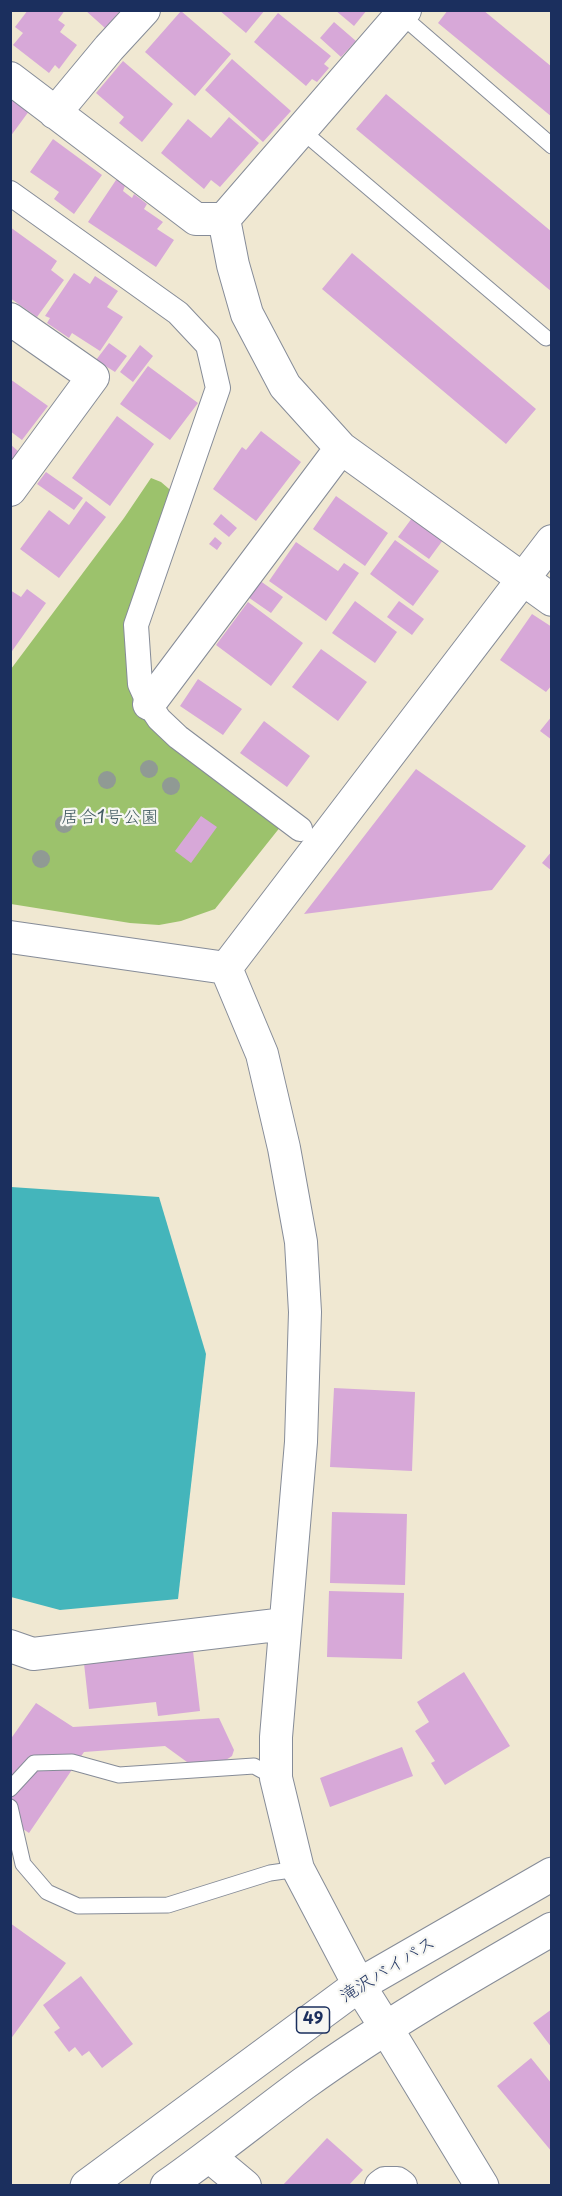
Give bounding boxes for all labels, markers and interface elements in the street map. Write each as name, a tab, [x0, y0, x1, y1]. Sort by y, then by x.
park label: 居合1号公園	[61, 807, 159, 829]
street label: 滝沢バイパス	[336, 1932, 440, 2008]
road number: 49	[296, 2007, 330, 2033]

